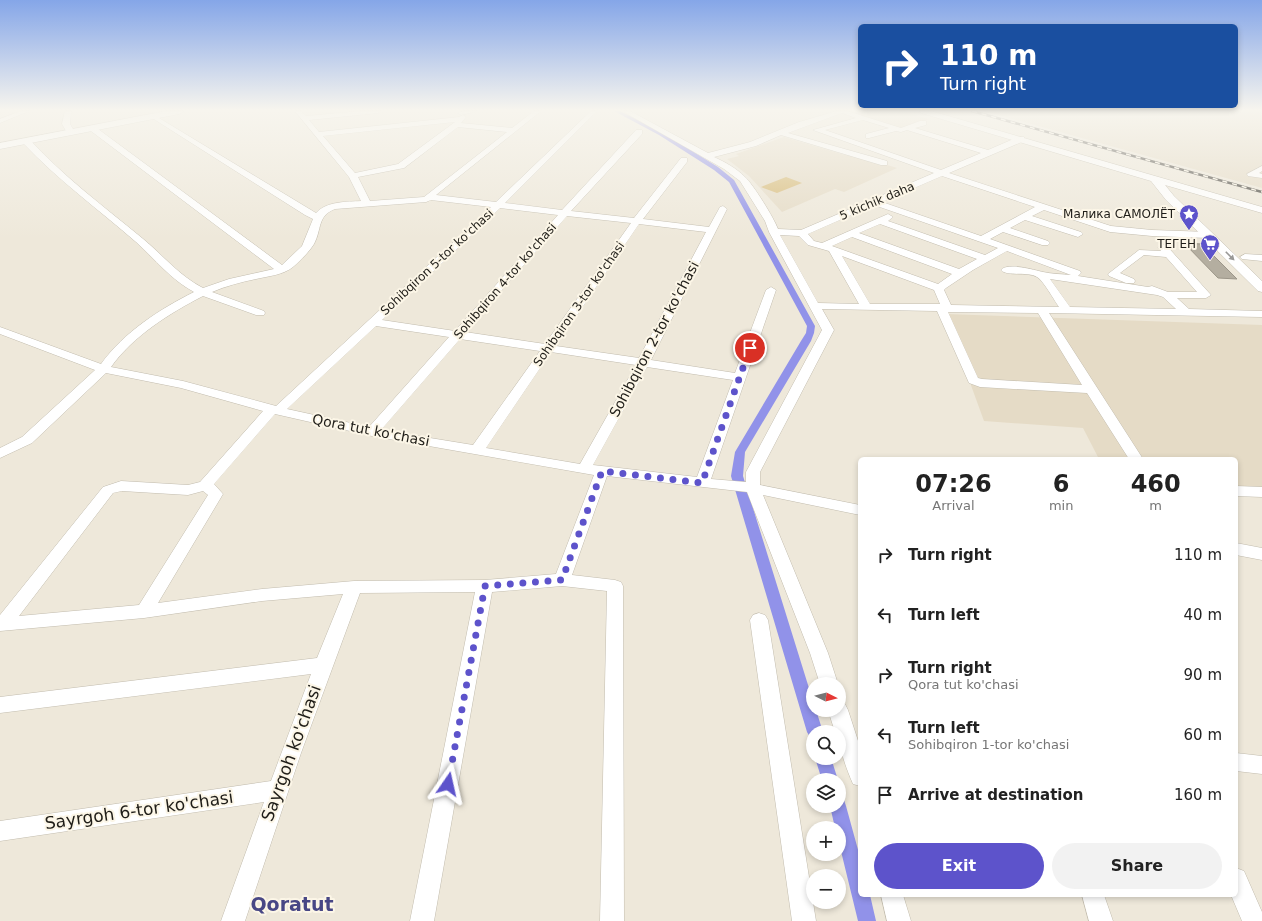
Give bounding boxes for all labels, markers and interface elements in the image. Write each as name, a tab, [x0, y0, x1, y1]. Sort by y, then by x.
text: 110 m	[940, 39, 1037, 72]
icon: right	[874, 40, 926, 92]
text: Turn right	[940, 73, 1026, 94]
street label: 5 kichik daha	[837, 179, 917, 223]
place icon: Малика САМОЛЁТ	[1178, 203, 1200, 231]
street label: Sohibqiron 5-tor ko'chasi	[378, 206, 496, 318]
place label: Малика САМОЛЁТ	[1063, 206, 1176, 221]
street label: Sohibqiron 4-tor ko'chasi	[451, 220, 559, 342]
supermarket icon: ТЕГЕН	[1199, 233, 1221, 261]
place label: ТЕГЕН	[1156, 237, 1196, 251]
street label: Sohibqiron 3-tor ko'chasi	[531, 239, 627, 369]
one-way arrow	[1225, 251, 1235, 261]
street label: Sohibqiron 2-tor ko'chasi	[606, 259, 702, 419]
pin	[733, 331, 767, 365]
icon: arrive	[739, 337, 761, 359]
street label: Qora tut ko'chasi	[311, 411, 431, 449]
text: 07:26	[915, 470, 992, 498]
text: 6	[1053, 470, 1069, 498]
text: 460	[1131, 470, 1181, 498]
text: Arrival	[932, 498, 975, 513]
text: min	[1049, 498, 1073, 513]
text: m	[1149, 498, 1162, 513]
icon: right	[874, 544, 896, 566]
text: Turn right	[908, 546, 992, 564]
text: 110 m	[1174, 546, 1222, 564]
icon: left	[874, 604, 896, 626]
text: Turn left	[908, 606, 980, 624]
text: 40 m	[1184, 606, 1222, 624]
text: Turn right	[908, 659, 992, 677]
icon: right	[874, 664, 896, 686]
text: 90 m	[1184, 666, 1222, 684]
north arrow	[806, 677, 846, 717]
map controls	[806, 677, 846, 909]
text: Qora tut ko'chasi	[908, 677, 1019, 692]
street label: Sayrgoh ko'chasi	[257, 682, 325, 824]
text: Turn left	[908, 719, 980, 737]
icon: left	[874, 724, 896, 746]
button: search	[806, 725, 846, 765]
text: 60 m	[1184, 726, 1222, 744]
text: Sohibqiron 1-tor ko'chasi	[908, 737, 1069, 752]
position arrow	[427, 763, 469, 805]
button: layers	[806, 773, 846, 813]
icon: arrive	[874, 784, 896, 806]
text: Arrive at destination	[908, 786, 1083, 804]
text: 160 m	[1174, 786, 1222, 804]
street label: Sayrgoh 6-tor ko'chasi	[43, 787, 235, 833]
button: +	[806, 821, 846, 861]
button: Exit	[874, 843, 1044, 889]
button: Share	[1052, 843, 1222, 889]
button: −	[806, 869, 846, 909]
district label: Qoratut	[250, 893, 334, 915]

